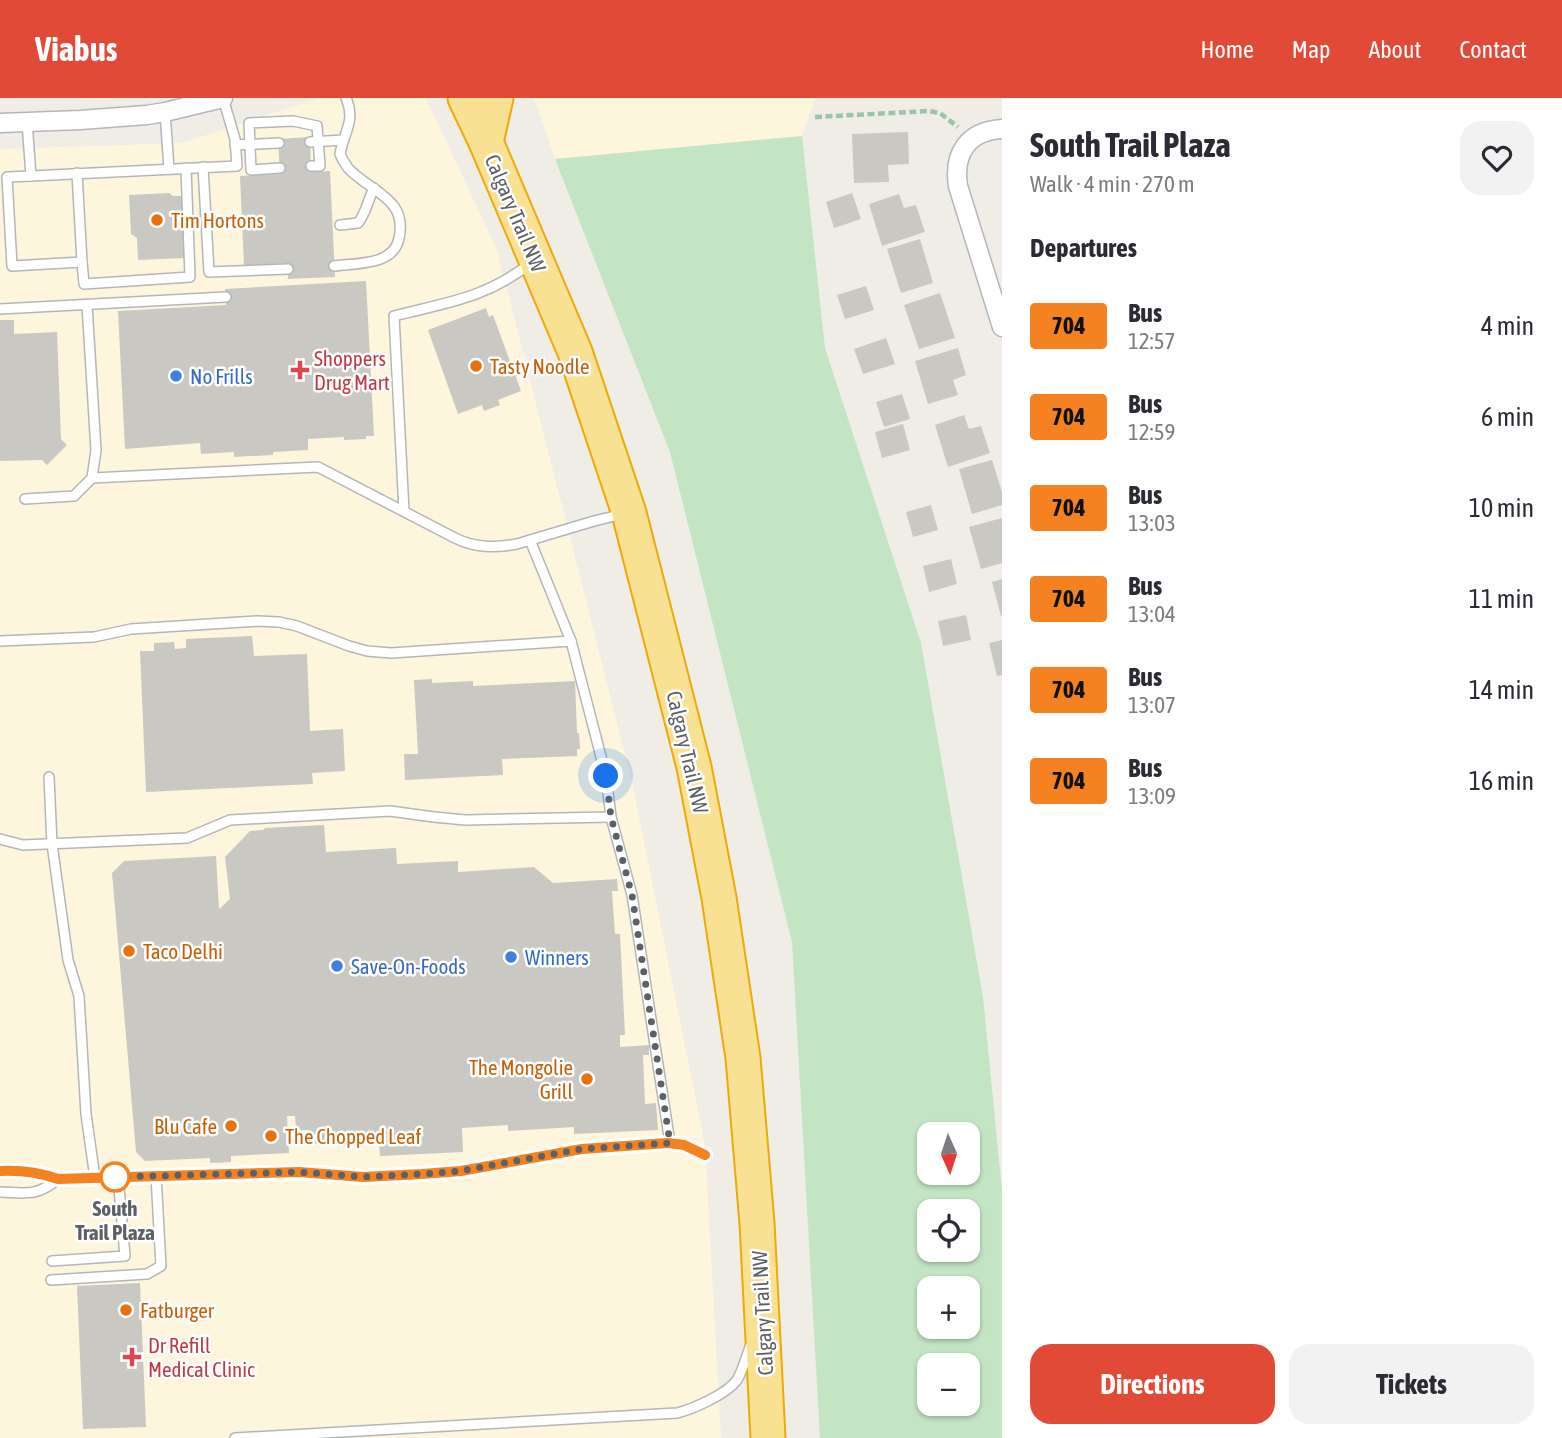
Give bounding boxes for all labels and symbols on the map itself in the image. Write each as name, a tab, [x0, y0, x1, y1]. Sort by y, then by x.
street label: Calgary Trail NW	[481, 151, 552, 276]
place label: Tim Hortons	[171, 208, 264, 232]
marker: Tim Hortons	[149, 212, 165, 228]
place label: Shoppers Drug Mart	[314, 346, 390, 394]
place label: Tasty Noodle	[490, 354, 589, 378]
marker: Tasty Noodle	[468, 358, 484, 374]
marker: Shoppers Drug Mart	[292, 362, 308, 378]
place label: No Frills	[190, 364, 253, 388]
marker: No Frills	[168, 368, 184, 384]
street label: Calgary Trail NW	[662, 688, 714, 816]
your location	[588, 758, 623, 793]
place label: Taco Delhi	[143, 939, 223, 963]
marker: Taco Delhi	[121, 943, 137, 959]
place label: Winners	[525, 945, 589, 969]
marker: Winners	[503, 949, 519, 965]
place label: Save-On-Foods	[351, 954, 466, 978]
marker: Save-On-Foods	[329, 958, 345, 974]
place label: The Mongolie Grill	[469, 1055, 573, 1103]
marker: The Mongolie Grill	[579, 1071, 595, 1087]
place label: Blu Cafe	[154, 1114, 217, 1138]
marker: Blu Cafe	[223, 1118, 239, 1134]
north arrow	[917, 1122, 980, 1185]
place label: The Chopped Leaf	[285, 1124, 421, 1148]
marker: The Chopped Leaf	[263, 1128, 279, 1144]
marker: South Trail Plaza	[100, 1162, 130, 1192]
place label: South Trail Plaza	[75, 1196, 155, 1244]
street label: Calgary Trail NW	[747, 1249, 777, 1376]
place label: Fatburger	[140, 1298, 215, 1322]
marker: Fatburger	[118, 1302, 134, 1318]
place label: Dr Refill Medical Clinic	[148, 1333, 255, 1381]
marker: Dr Refill Medical Clinic	[122, 1347, 142, 1367]

